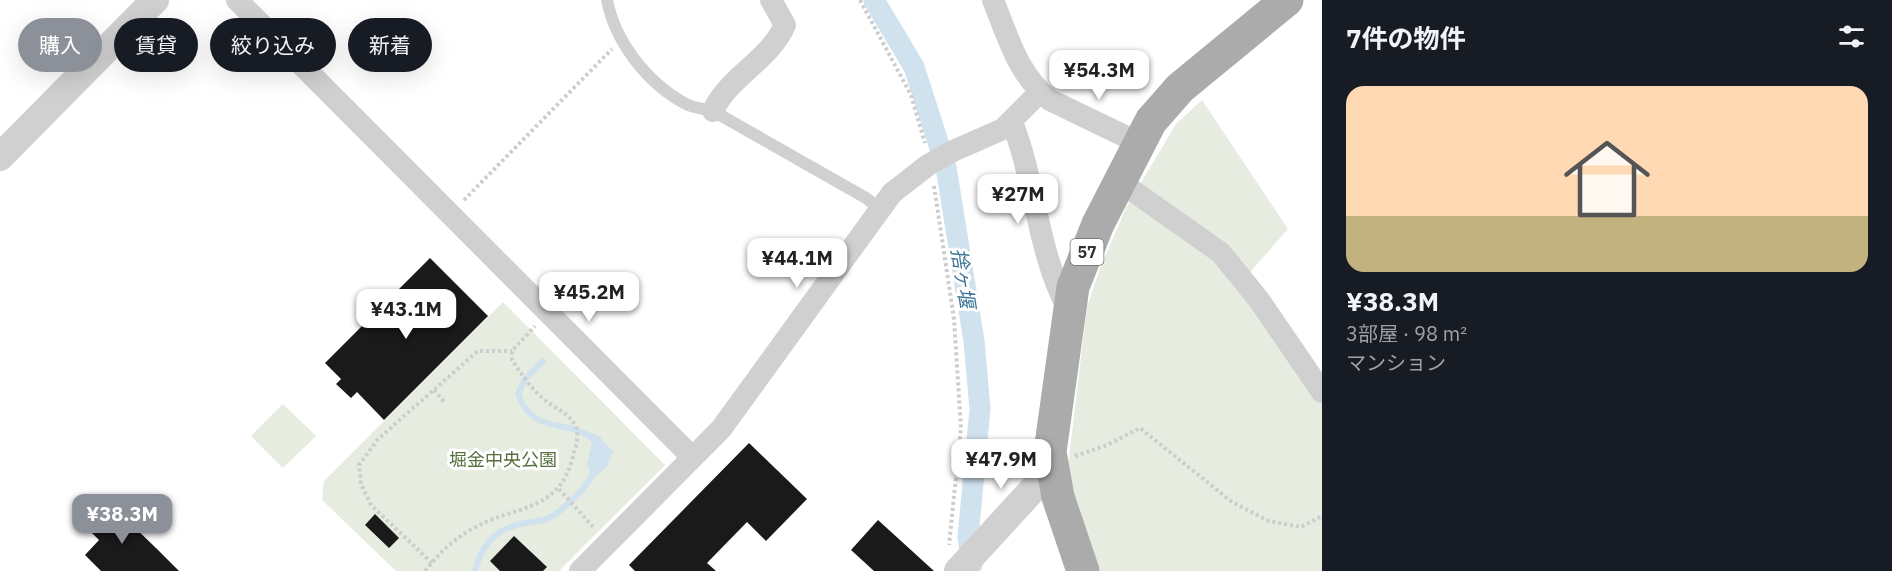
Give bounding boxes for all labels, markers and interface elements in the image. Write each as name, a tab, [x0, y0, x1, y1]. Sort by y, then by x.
chip: 購入	[18, 18, 102, 72]
chip: 賃貸	[114, 18, 198, 72]
chip: 絞り込み	[210, 18, 336, 72]
chip: 新着	[348, 18, 432, 72]
icon: filters	[1835, 20, 1868, 53]
text: 7件の物件	[1346, 21, 1466, 55]
pin: ¥54.3M	[1050, 50, 1148, 101]
text: ¥54.3M	[1063, 56, 1135, 83]
icon: home	[1553, 125, 1661, 233]
pin: ¥27M	[982, 174, 1054, 225]
text: ¥27M	[991, 180, 1045, 207]
pin: ¥44.1M	[748, 238, 846, 289]
road number: 57	[1070, 239, 1104, 265]
text: ¥44.1M	[761, 244, 833, 271]
water label: 捨ヶ堰	[945, 246, 982, 314]
pin: ¥45.2M	[540, 272, 638, 323]
text: ¥45.2M	[553, 278, 625, 305]
text: ¥38.3M	[1346, 284, 1439, 318]
pin: ¥43.1M	[357, 289, 455, 340]
text: ¥43.1M	[370, 295, 442, 322]
text: 3部屋 · 98 m²	[1346, 320, 1467, 347]
text: マンション	[1346, 349, 1446, 376]
pin: ¥47.9M	[952, 439, 1050, 490]
text: ¥47.9M	[965, 445, 1037, 472]
park label: 堀金中央公園	[449, 448, 557, 471]
pin: ¥38.3M	[73, 494, 171, 545]
text: ¥38.3M	[86, 500, 158, 527]

